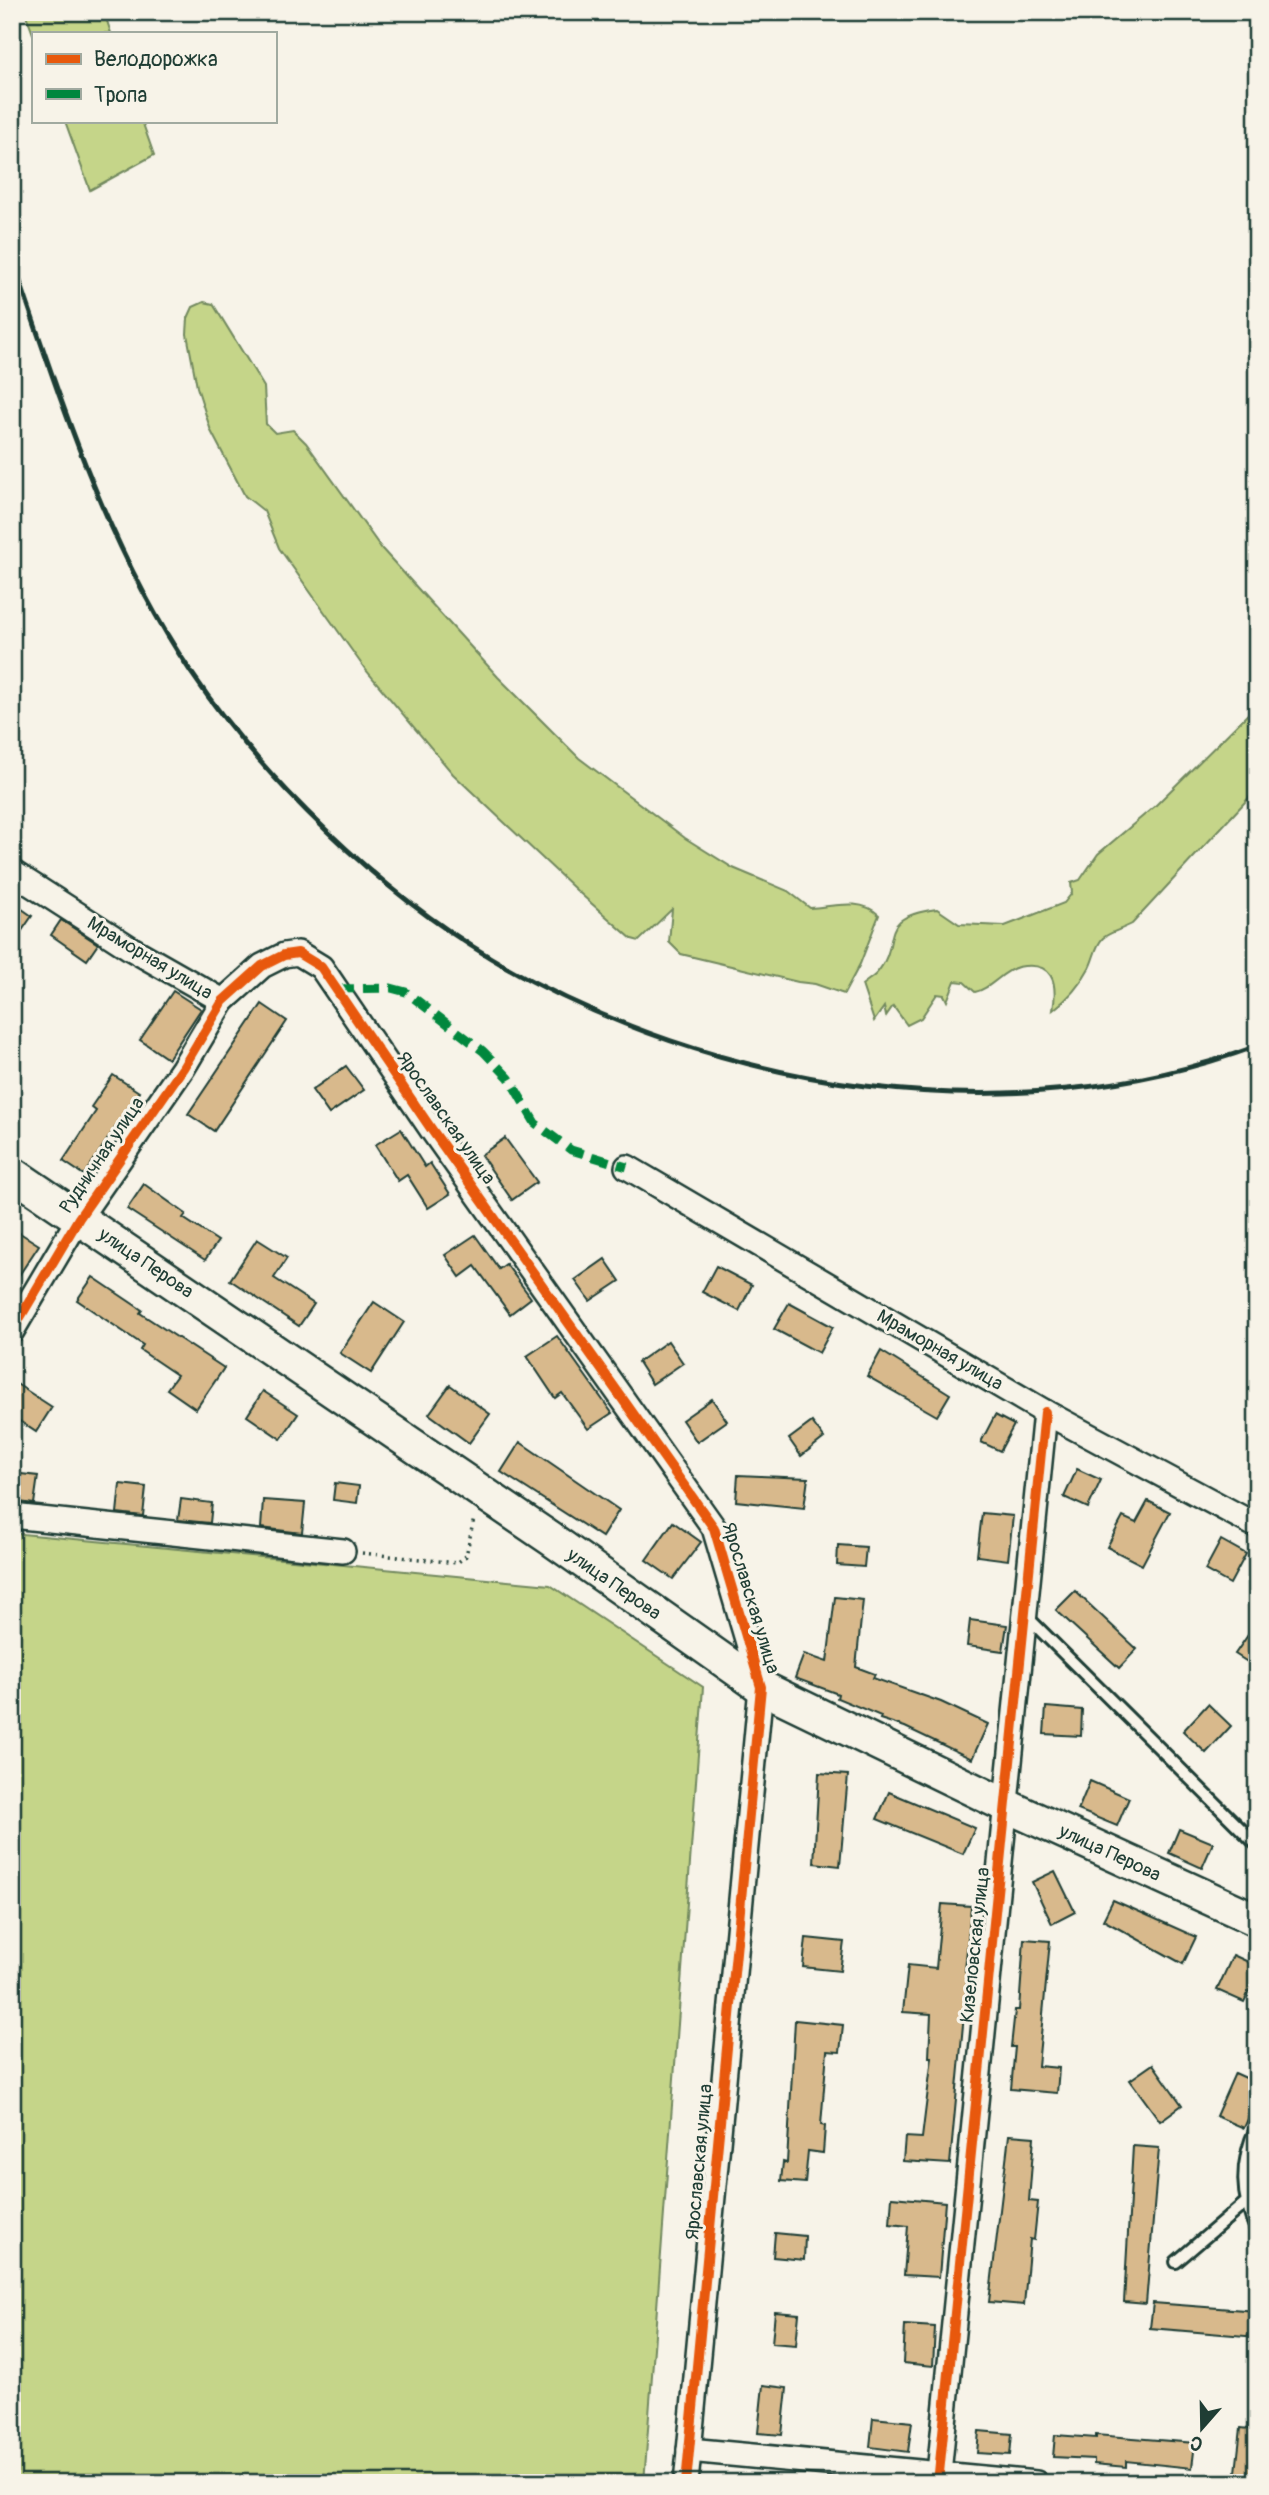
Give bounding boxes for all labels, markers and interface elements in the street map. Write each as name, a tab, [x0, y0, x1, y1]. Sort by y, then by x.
legend	[32, 32, 276, 122]
text: Велодорожка	[94, 46, 218, 73]
text: Тропа	[94, 82, 147, 109]
street label: Мраморная улица	[83, 911, 217, 1005]
street label: Ярославская улица	[391, 1047, 501, 1189]
street label: Рудничная улица	[54, 1092, 150, 1218]
street label: улица Перова	[93, 1222, 198, 1304]
street label: Мраморная улица	[873, 1304, 1008, 1396]
street label: Ярославская улица	[717, 1520, 785, 1677]
street label: улица Перова	[561, 1542, 666, 1625]
street label: улица Перова	[1054, 1819, 1165, 1887]
street label: Кизеловская улица	[955, 1866, 995, 2024]
street label: Ярославская улица	[680, 2083, 718, 2241]
north arrow	[1168, 2394, 1238, 2464]
text: С	[1187, 2430, 1206, 2456]

